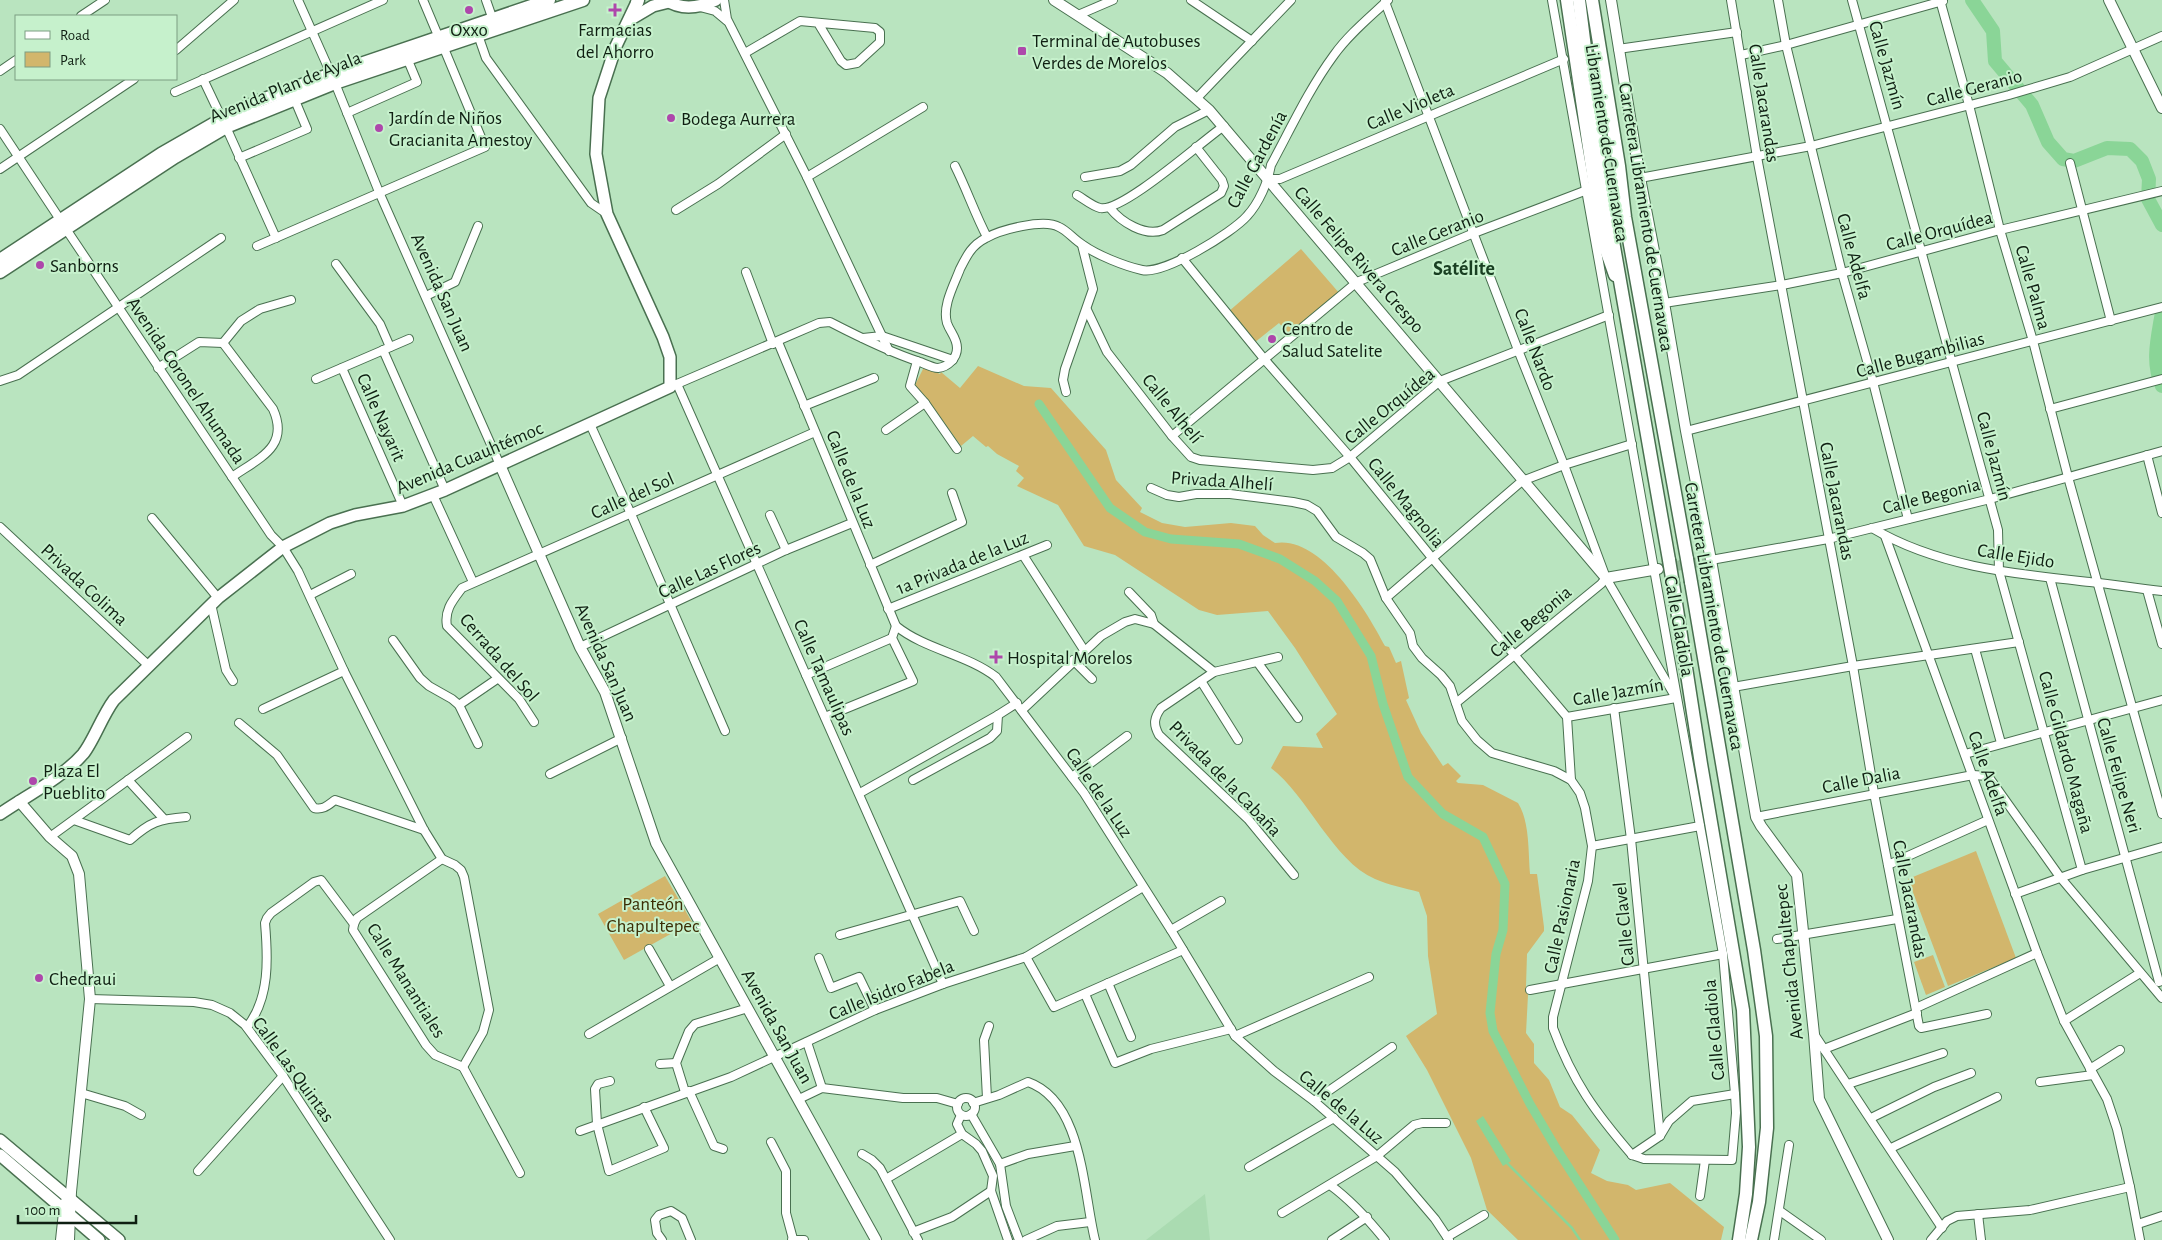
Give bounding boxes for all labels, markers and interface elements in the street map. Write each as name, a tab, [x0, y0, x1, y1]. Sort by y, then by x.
marker: Oxxo	[463, 4, 475, 16]
marker: Farmacias del Ahorro	[609, 4, 621, 16]
legend	[15, 15, 178, 80]
street label: Calle Jazmín	[1865, 19, 1908, 112]
place label: Oxxo	[450, 21, 488, 40]
place label: Farmacias del Ahorro	[576, 21, 654, 62]
text: Road	[60, 28, 90, 43]
place label: Terminal de Autobuses Verdes de Morelos	[1032, 32, 1201, 73]
street label: Libramiento de Cuernavaca	[1581, 43, 1632, 244]
street label: Calle Jacarandas	[1745, 43, 1782, 164]
marker: Terminal de Autobuses Verdes de Morelos	[1016, 45, 1028, 57]
street label: Avenida Plan de Ayala	[207, 48, 364, 127]
text: Park	[60, 53, 86, 68]
street label: Calle Geranio	[1925, 67, 2024, 110]
street label: Calle Violeta	[1364, 80, 1457, 134]
street label: Carretera Libramiento de Cuernavaca	[1615, 82, 1676, 353]
street label: Calle Gardenía	[1224, 108, 1291, 212]
place label: Jardín de Niños Gracianita Amestoy	[389, 109, 532, 150]
place label: Bodega Aurrera	[681, 110, 796, 129]
marker: Bodega Aurrera	[665, 112, 677, 124]
marker: Jardín de Niños Gracianita Amestoy	[373, 122, 385, 134]
street label: Calle Felipe Rivera Crespo	[1290, 183, 1427, 337]
street label: Calle Geranio	[1389, 206, 1487, 261]
street label: Calle Orquídea	[1884, 208, 1995, 255]
street label: Calle Adelfa	[1833, 211, 1874, 302]
street label: Avenida San Juan	[407, 231, 476, 355]
street label: Calle Palma	[2011, 243, 2054, 332]
place label: Sanborns	[50, 257, 119, 276]
marker: Sanborns	[34, 259, 46, 271]
district label: Satélite	[1433, 259, 1495, 279]
street label: Avenida Coronel Ahumada	[123, 294, 249, 468]
street label: Calle Nardo	[1510, 306, 1559, 393]
place label: Centro de Salud Satelite	[1282, 320, 1382, 361]
street label: Calle Bugambilias	[1854, 329, 1987, 382]
marker: Centro de Salud Satelite	[1266, 333, 1278, 345]
street label: Calle Orquídea	[1341, 364, 1439, 448]
street label: Calle Nayarit	[353, 371, 408, 465]
street label: Calle Alhelí	[1138, 371, 1206, 448]
street label: Calle Jazmín	[1973, 410, 2015, 503]
street label: Avenida Cuauhtémoc	[393, 419, 546, 498]
street label: Calle de la Luz	[822, 428, 879, 531]
street label: Calle Jacarandas	[1816, 441, 1857, 562]
street label: Calle Magnolia	[1364, 454, 1448, 552]
street label: Privada Alhelí	[1170, 468, 1274, 495]
street label: Calle del Sol	[588, 470, 677, 523]
street label: Calle Begonia	[1881, 475, 1982, 518]
street label: Carretera Libramiento de Cuernavaca	[1681, 481, 1747, 752]
street label: 1a Privada de la Luz	[894, 528, 1032, 599]
street label: Calle Las Flores	[655, 538, 764, 602]
street label: Privada Colima	[37, 540, 131, 630]
street label: Calle Ejido	[1976, 541, 2056, 572]
street label: Calle Gladiola	[1660, 574, 1697, 678]
street label: Calle Begonia	[1487, 583, 1576, 662]
street label: Avenida San Juan	[571, 601, 640, 725]
street label: Cerrada del Sol	[456, 610, 542, 706]
street label: Calle Tamaulipas	[790, 617, 858, 739]
place label: Hospital Morelos	[1007, 649, 1133, 668]
marker: Hospital Morelos	[989, 650, 1003, 664]
street label: Calle Gildardo Magaña	[2035, 669, 2096, 836]
street label: Calle Jazmín	[1571, 675, 1665, 710]
street label: Calle Felipe Neri	[2093, 715, 2144, 835]
street label: Privada de la Cabaña	[1165, 718, 1285, 841]
street label: Calle Adelfa	[1964, 729, 2011, 818]
street label: Calle de la Luz	[1062, 745, 1136, 841]
place label: Plaza El Pueblito	[43, 762, 105, 803]
street label: Calle Dalia	[1821, 764, 1902, 797]
marker: Plaza El Pueblito	[27, 775, 39, 787]
street label: Calle Jacarandas	[1889, 839, 1930, 960]
street label: Calle Pasionaria	[1541, 857, 1584, 975]
street label: Calle Clavel	[1611, 881, 1638, 967]
street label: Avenida Chapultepec	[1772, 883, 1807, 1041]
park label: Panteón Chapultepec	[607, 895, 699, 936]
street label: Calle Manantiales	[363, 920, 449, 1042]
street label: Calle Isidro Fabela	[826, 957, 957, 1024]
street label: Avenida San Juan	[738, 966, 816, 1087]
place label: Chedraui	[49, 970, 116, 989]
marker: Chedraui	[33, 972, 45, 984]
street label: Calle Gladiola	[1701, 978, 1728, 1081]
street label: Calle Las Quintas	[248, 1014, 337, 1126]
street label: Calle de la Luz	[1295, 1067, 1387, 1148]
scale bar	[18, 1192, 135, 1224]
text: 100 m	[25, 1203, 60, 1218]

